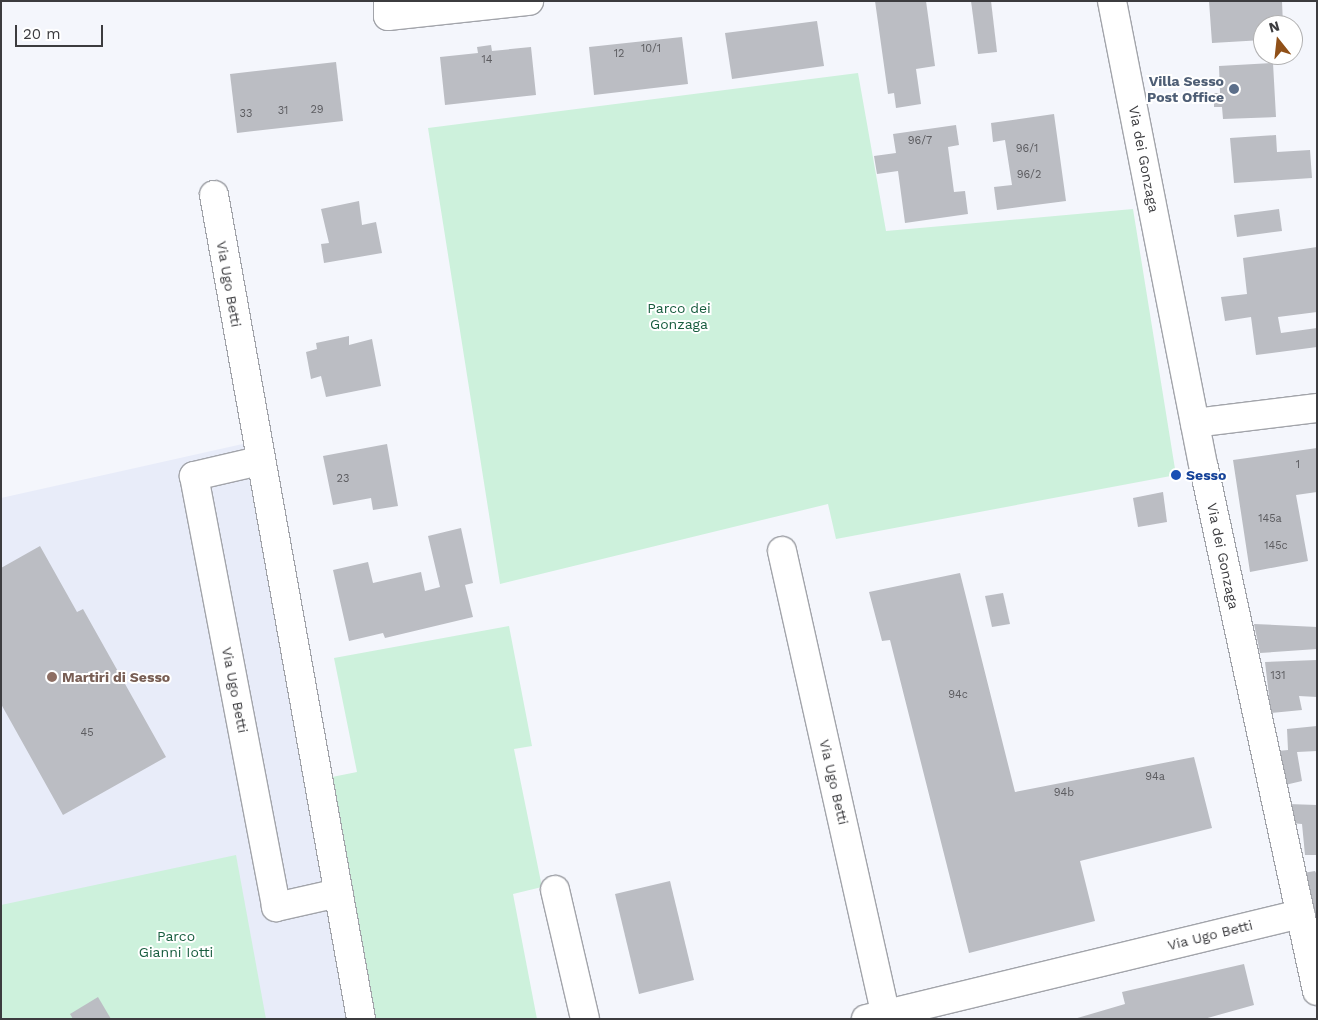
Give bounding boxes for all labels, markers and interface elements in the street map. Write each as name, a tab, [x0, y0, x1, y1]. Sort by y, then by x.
scale bar	[18, 15, 105, 47]
north arrow	[1253, 15, 1303, 65]
text: N	[1267, 17, 1281, 36]
text: 20 m	[23, 25, 61, 43]
house number: 10/1	[641, 42, 661, 56]
house number: 12	[614, 47, 624, 61]
house number: 14	[481, 53, 493, 67]
place label: Villa Sesso Post Office	[1147, 73, 1224, 105]
marker: Villa Sesso Post Office	[1228, 83, 1240, 95]
house number: 29	[310, 103, 324, 117]
house number: 31	[278, 104, 288, 118]
street label: Via dei Gonzaga	[1125, 104, 1163, 214]
house number: 33	[240, 107, 252, 121]
house number: 96/7	[908, 134, 932, 148]
house number: 96/1	[1016, 142, 1038, 156]
house number: 96/2	[1017, 168, 1041, 182]
street label: Via Ugo Betti	[213, 239, 245, 329]
park label: Parco dei Gonzaga	[647, 300, 711, 332]
house number: 1	[1296, 458, 1300, 472]
place label: Sesso	[1186, 467, 1226, 483]
marker: Sesso	[1170, 469, 1182, 481]
house number: 23	[337, 472, 349, 486]
street label: Via dei Gonzaga	[1203, 501, 1243, 611]
house number: 145a	[1258, 512, 1282, 526]
house number: 145c	[1264, 539, 1288, 553]
street label: Via Ugo Betti	[218, 645, 252, 735]
place label: Martiri di Sesso	[62, 669, 170, 685]
house number: 131	[1271, 669, 1285, 683]
marker: Martiri di Sesso	[46, 671, 58, 683]
house number: 94c	[948, 688, 968, 702]
house number: 45	[80, 726, 94, 740]
street label: Via Ugo Betti	[816, 738, 852, 826]
house number: 94a	[1145, 770, 1165, 784]
house number: 94b	[1054, 786, 1074, 800]
street label: Via Ugo Betti	[1166, 916, 1254, 954]
park label: Parco Gianni Iotti	[139, 928, 213, 960]

